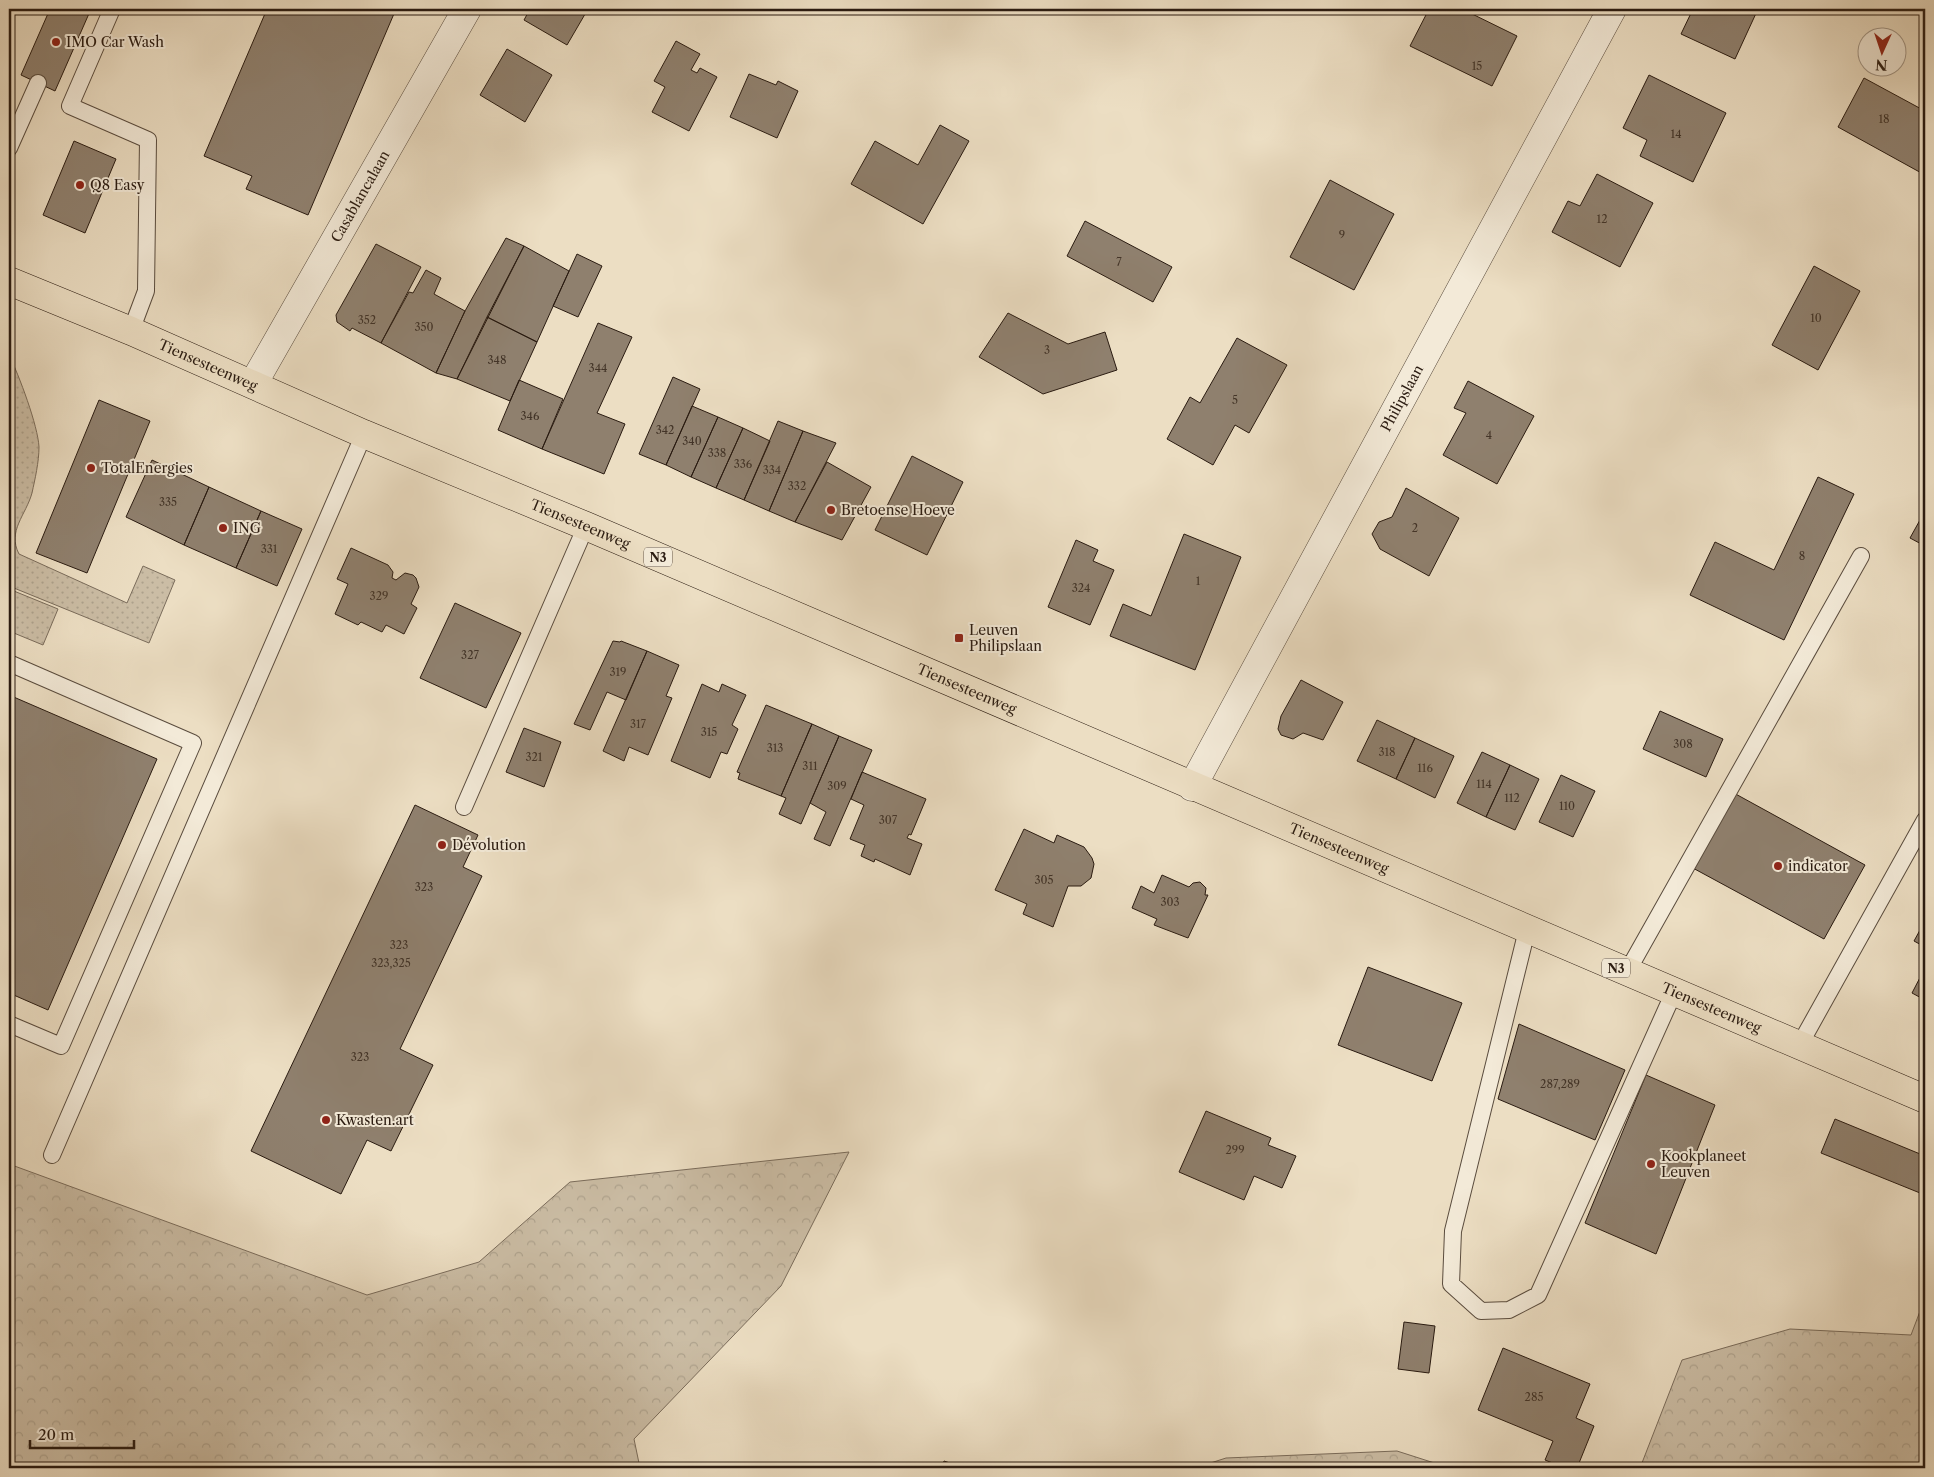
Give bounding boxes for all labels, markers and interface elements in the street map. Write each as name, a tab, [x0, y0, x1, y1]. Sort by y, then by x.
north arrow	[1856, 28, 1906, 78]
place label: IMO Car Wash	[66, 33, 164, 51]
marker: IMO Car Wash	[50, 36, 62, 48]
text: N	[1875, 56, 1888, 74]
house number: 15	[1472, 59, 1482, 73]
house number: 18	[1878, 112, 1890, 126]
house number: 14	[1671, 127, 1681, 141]
street label: Casablancalaan	[327, 147, 394, 246]
place label: Q8 Easy	[90, 176, 145, 194]
marker: Q8 Easy	[74, 179, 86, 191]
house number: 12	[1597, 212, 1607, 226]
house number: 9	[1339, 228, 1345, 242]
house number: 7	[1116, 255, 1122, 269]
house number: 10	[1810, 311, 1822, 325]
house number: 352	[358, 313, 376, 327]
house number: 350	[414, 320, 434, 334]
street label: Tiensesteenweg	[156, 335, 261, 395]
house number: 3	[1044, 343, 1050, 357]
house number: 348	[488, 353, 506, 367]
house number: 344	[589, 361, 607, 375]
street label: Philipslaan	[1377, 361, 1427, 435]
house number: 5	[1232, 393, 1238, 407]
house number: 346	[521, 409, 540, 423]
house number: 342	[656, 423, 674, 437]
house number: 4	[1486, 428, 1492, 442]
house number: 340	[682, 434, 702, 448]
house number: 338	[708, 446, 726, 460]
house number: 336	[734, 457, 753, 471]
place label: TotalEnergies	[101, 459, 193, 477]
marker: TotalEnergies	[85, 462, 97, 474]
house number: 334	[763, 463, 781, 477]
house number: 332	[788, 479, 806, 493]
house number: 335	[159, 495, 177, 509]
street label: Tiensesteenweg	[528, 495, 634, 553]
place label: Bretoense Hoeve	[841, 501, 955, 519]
marker: Bretoense Hoeve	[825, 504, 837, 516]
place label: ING	[233, 519, 261, 537]
house number: 2	[1412, 521, 1418, 535]
marker: ING	[217, 522, 229, 534]
house number: 331	[261, 542, 278, 556]
road number: N3	[644, 548, 672, 566]
house number: 8	[1799, 549, 1805, 563]
house number: 1	[1196, 574, 1201, 588]
house number: 324	[1072, 581, 1090, 595]
house number: 329	[370, 589, 388, 603]
place label: Leuven Philipslaan	[969, 621, 1042, 655]
marker: Leuven Philipslaan	[953, 632, 965, 644]
house number: 327	[461, 648, 479, 662]
street label: Tiensesteenweg	[914, 660, 1020, 718]
house number: 319	[609, 665, 627, 679]
house number: 317	[630, 717, 647, 731]
house number: 315	[701, 725, 717, 739]
house number: 308	[1673, 737, 1693, 751]
house number: 313	[767, 741, 783, 755]
house number: 318	[1378, 745, 1396, 759]
house number: 321	[525, 750, 543, 764]
house number: 311	[802, 759, 818, 773]
house number: 116	[1417, 761, 1433, 775]
house number: 114	[1476, 777, 1492, 791]
house number: 309	[827, 779, 847, 793]
house number: 112	[1504, 791, 1520, 805]
house number: 110	[1559, 799, 1575, 813]
house number: 307	[879, 813, 898, 827]
street label: Tiensesteenweg	[1286, 819, 1392, 878]
place label: Dévolution	[452, 836, 526, 854]
marker: Dévolution	[436, 839, 448, 851]
place label: indicator	[1788, 857, 1848, 875]
marker: indicator	[1772, 860, 1784, 872]
house number: 305	[1034, 873, 1054, 887]
house number: 323	[415, 880, 433, 894]
house number: 303	[1160, 895, 1180, 909]
house number: 323	[390, 938, 408, 952]
house number: 323,325	[371, 956, 411, 970]
road number: N3	[1602, 958, 1630, 978]
street label: Tiensesteenweg	[1659, 978, 1764, 1037]
house number: 323	[351, 1050, 369, 1064]
house number: 287,289	[1540, 1077, 1580, 1091]
place label: Kwasten.art	[336, 1111, 414, 1129]
marker: Kwasten.art	[320, 1114, 332, 1126]
house number: 299	[1225, 1143, 1245, 1157]
place label: Kookplaneet Leuven	[1661, 1147, 1746, 1181]
marker: Kookplaneet Leuven	[1645, 1158, 1657, 1170]
house number: 285	[1525, 1390, 1543, 1404]
scale bar	[30, 1417, 134, 1449]
text: 20 m	[38, 1425, 74, 1444]

